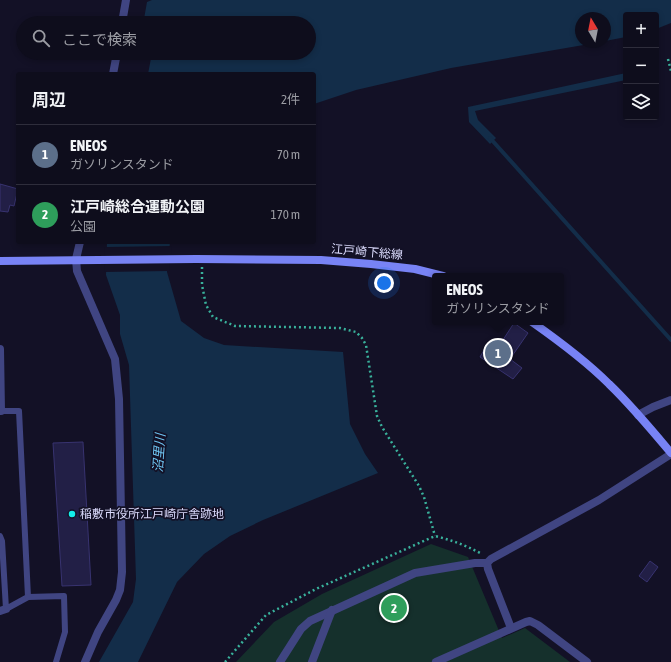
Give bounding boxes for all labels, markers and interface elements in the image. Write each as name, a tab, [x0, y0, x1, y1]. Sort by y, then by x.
north arrow	[575, 12, 611, 48]
map controls	[623, 12, 659, 120]
button: +	[623, 12, 659, 48]
search box	[16, 16, 316, 60]
icon: search	[30, 27, 52, 49]
text: ここで検索	[62, 31, 137, 48]
button: −	[623, 48, 659, 84]
button: layers	[623, 84, 659, 120]
text: 周辺	[32, 90, 66, 110]
text: 2件	[281, 92, 300, 107]
text: ENEOS	[70, 137, 107, 154]
text: 1	[42, 147, 48, 162]
text: 70 m	[277, 147, 300, 162]
text: ガソリンスタンド	[70, 157, 174, 172]
text: 江戸崎総合運動公園	[70, 198, 205, 215]
text: 2	[42, 207, 48, 222]
text: 170 m	[271, 207, 300, 222]
text: 公園	[70, 219, 96, 234]
street label: 江戸崎下総線	[331, 242, 403, 262]
your location	[374, 273, 394, 293]
popup	[432, 273, 564, 325]
text: ENEOS	[446, 281, 483, 298]
text: ガソリンスタンド	[446, 301, 550, 316]
pin: 1	[485, 338, 511, 368]
water label: 沼里川	[150, 431, 168, 473]
place label: 稲敷市役所江戸崎庁舎跡地	[80, 507, 224, 521]
marker: 稲敷市役所江戸崎庁舎跡地	[67, 509, 77, 519]
pin: 2	[381, 593, 407, 623]

